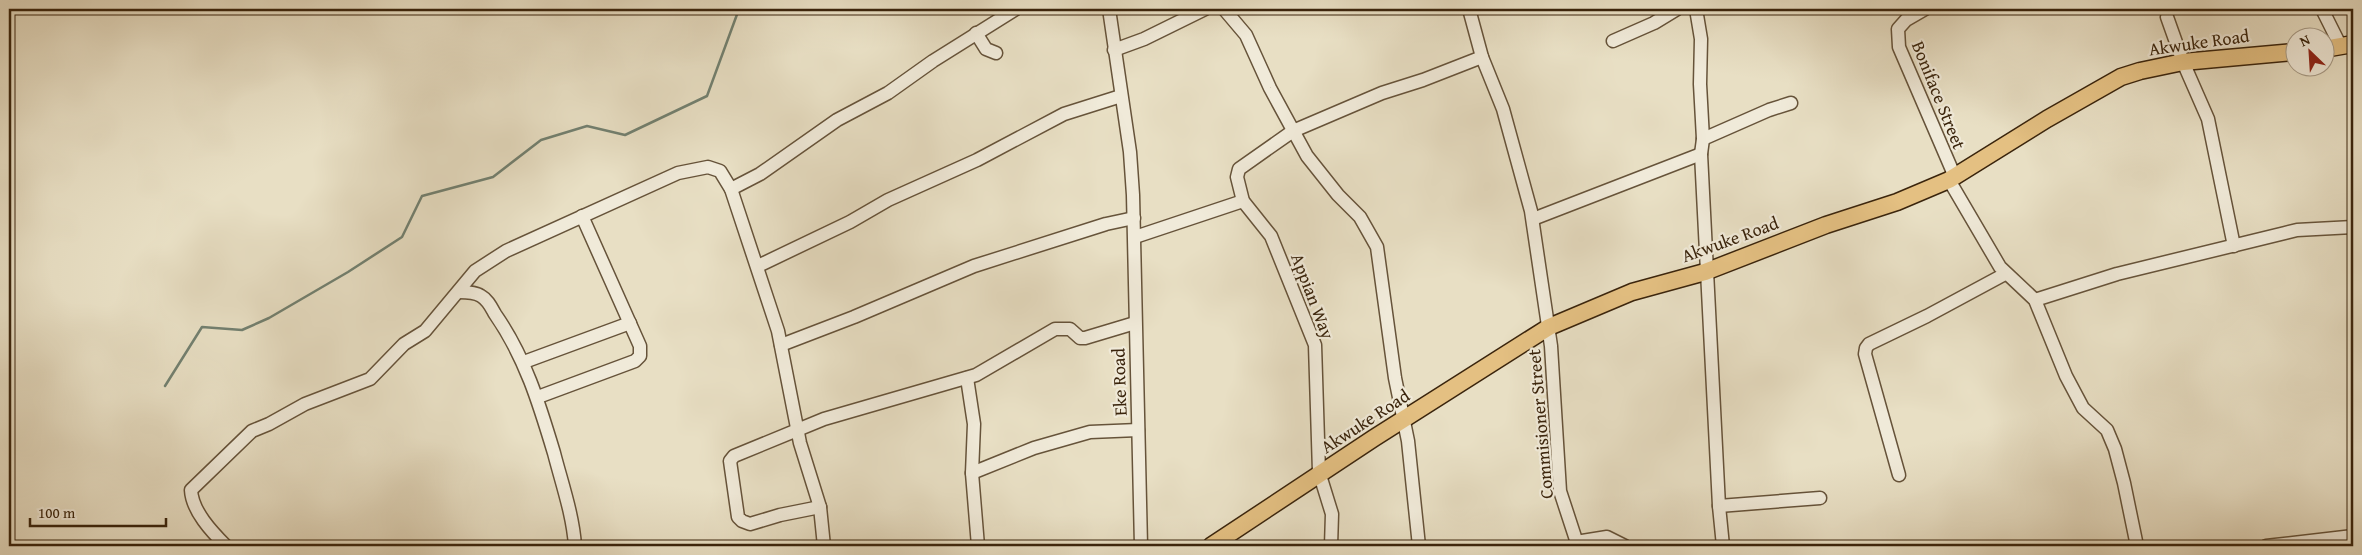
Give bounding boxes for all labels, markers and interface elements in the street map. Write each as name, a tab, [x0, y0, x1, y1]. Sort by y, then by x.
street label: Akwuke Road	[2147, 22, 2251, 62]
north arrow	[2284, 28, 2334, 78]
text: N	[2296, 29, 2314, 51]
street label: Boniface Street	[1905, 37, 1973, 154]
street label: Akwuke Road	[1678, 209, 1783, 269]
street label: Appian Way	[1284, 249, 1342, 343]
street label: Eke Road	[1104, 347, 1134, 416]
street label: Commisioner Street	[1520, 347, 1560, 500]
street label: Akwuke Road	[1315, 382, 1415, 460]
scale bar	[30, 495, 166, 527]
text: 100 m	[38, 502, 76, 523]

